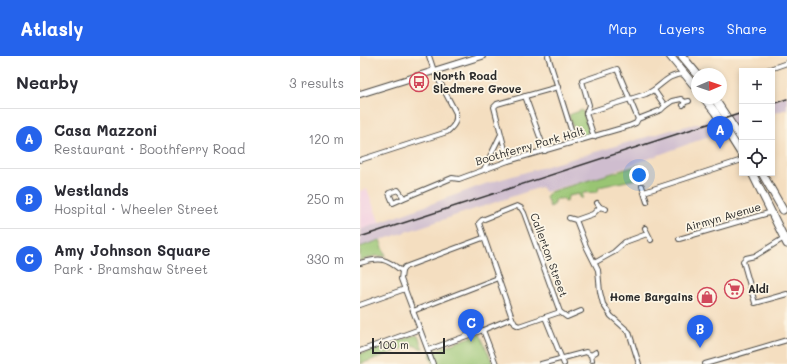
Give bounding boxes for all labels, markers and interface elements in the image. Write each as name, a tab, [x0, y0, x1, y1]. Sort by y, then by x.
text: Atlasly	[20, 16, 83, 41]
text: Map	[608, 19, 637, 38]
text: Layers	[659, 19, 705, 38]
text: Share	[727, 19, 767, 38]
place label: North Road Sledmere Grove	[433, 68, 522, 96]
north arrow	[691, 68, 727, 104]
map controls	[739, 68, 775, 176]
button: +	[739, 68, 775, 104]
text: Nearby	[16, 71, 78, 93]
bus stop icon: North Road Sledmere Grove	[408, 71, 430, 93]
text: 3 results	[289, 74, 344, 91]
button: −	[739, 104, 775, 140]
pin: A	[707, 116, 733, 149]
text: Casa Mazzoni	[54, 120, 158, 140]
street label: Boothferry Park Halt	[473, 123, 586, 168]
text: A	[24, 130, 34, 147]
text: 120 m	[308, 130, 344, 147]
text: Restaurant · Boothferry Road	[54, 140, 245, 157]
button: locate	[739, 140, 775, 176]
your location	[629, 165, 649, 185]
text: Westlands	[54, 180, 129, 200]
text: B	[25, 190, 33, 207]
text: 250 m	[307, 190, 344, 207]
street label: Airmyn Avenue	[683, 198, 763, 235]
text: Hospital · Wheeler Street	[54, 200, 219, 217]
street label: Callerton Street	[527, 211, 572, 299]
text: Amy Johnson Square	[54, 240, 211, 260]
text: C	[24, 250, 34, 267]
text: 330 m	[306, 250, 344, 267]
text: Park · Bramshaw Street	[54, 260, 208, 277]
supermarket icon: Aldi	[723, 278, 745, 300]
place label: Aldi	[748, 281, 769, 296]
shop icon: Home Bargains	[696, 286, 718, 308]
place label: Home Bargains	[609, 289, 693, 304]
pin: C	[458, 309, 484, 342]
pin: B	[687, 315, 713, 348]
scale bar	[372, 336, 445, 355]
text: 100 m	[378, 337, 409, 352]

